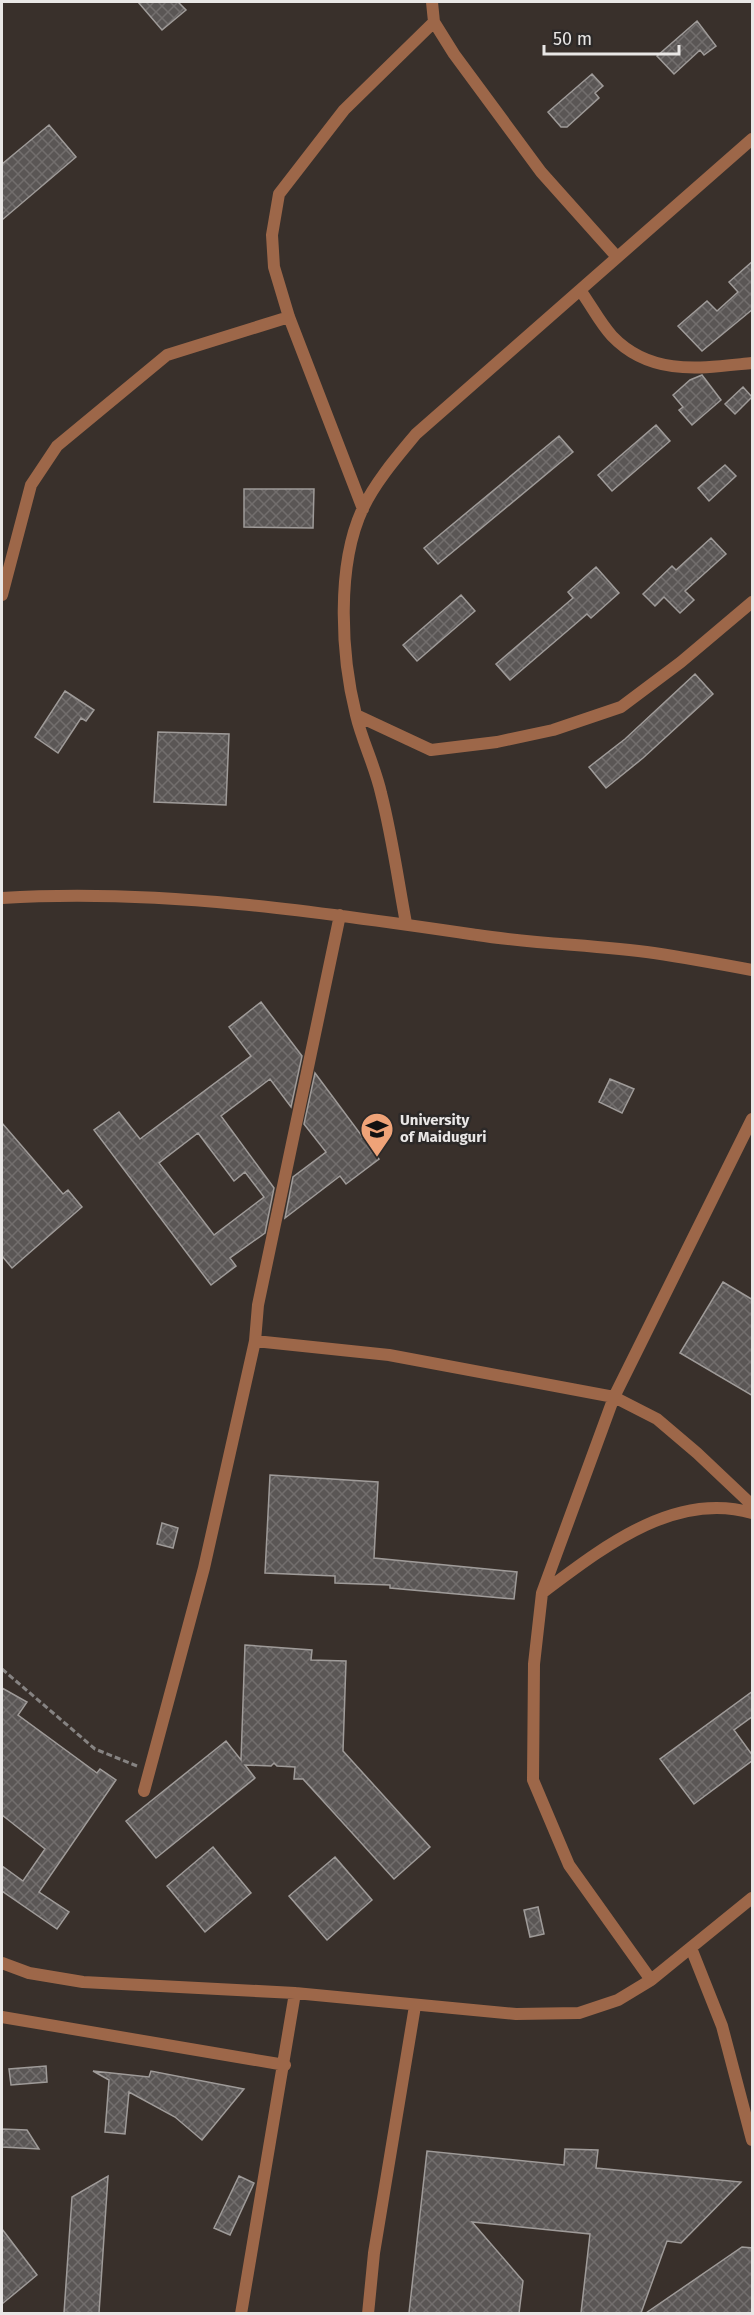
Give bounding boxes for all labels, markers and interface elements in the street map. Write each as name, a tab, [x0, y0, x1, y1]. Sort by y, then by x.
scale bar	[544, 18, 679, 56]
text: 50 m	[553, 28, 592, 50]
school or university icon: University of Maiduguri	[359, 1111, 395, 1158]
place label: University of Maiduguri	[400, 1111, 486, 1146]

